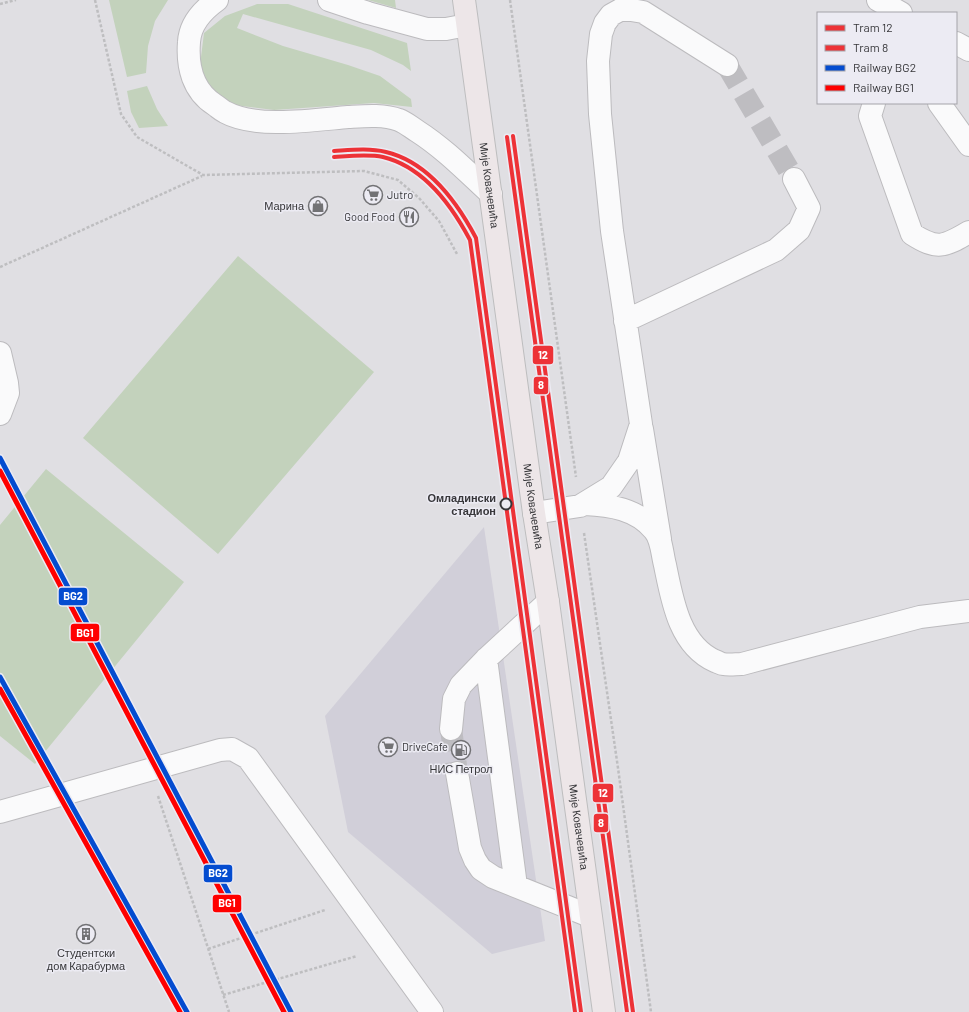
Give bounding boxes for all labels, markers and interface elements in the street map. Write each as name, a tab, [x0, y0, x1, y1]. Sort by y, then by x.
legend	[817, 12, 957, 104]
text: Tram 12	[853, 20, 893, 34]
text: Tram 8	[853, 40, 888, 54]
text: Railway BG2	[853, 60, 916, 74]
text: Railway BG1	[853, 80, 914, 94]
street label: Мије Ковачевића	[477, 142, 502, 230]
supermarket icon: Jutro	[362, 184, 384, 206]
place label: Jutro	[387, 188, 413, 201]
shop icon: Марина	[307, 195, 329, 217]
place label: Марина	[264, 199, 305, 212]
restaurant icon: Good Food	[398, 206, 420, 228]
place label: Good Food	[344, 210, 395, 223]
line badge: 12	[532, 345, 554, 365]
text: 12	[538, 348, 548, 361]
line badge: 8	[533, 376, 549, 395]
text: 8	[538, 378, 544, 391]
street label: Мије Ковачевића	[521, 463, 547, 551]
place label: Омладински стадион	[427, 491, 496, 517]
marker: Омладински стадион	[499, 497, 513, 511]
line badge: BG2	[58, 587, 88, 606]
text: BG2	[63, 589, 83, 602]
line badge: BG1	[70, 623, 100, 642]
text: BG1	[76, 626, 94, 639]
supermarket icon: DriveCafe	[377, 736, 399, 758]
fuel station icon: НИС Петрол	[450, 739, 472, 761]
place label: DriveCafe	[402, 740, 448, 753]
place label: НИС Петрол	[429, 762, 493, 775]
street label: Мије Ковачевића	[567, 783, 592, 872]
line badge: 12	[592, 783, 614, 803]
text: 12	[598, 786, 608, 799]
line badge: 8	[593, 813, 609, 833]
text: 8	[598, 816, 604, 829]
line badge: BG2	[203, 864, 233, 883]
text: BG2	[208, 866, 228, 879]
line badge: BG1	[212, 894, 242, 913]
text: BG1	[218, 896, 236, 909]
building icon: Студентски дом Карабурма	[75, 923, 97, 945]
place label: Студентски дом Карабурма	[47, 946, 126, 972]

